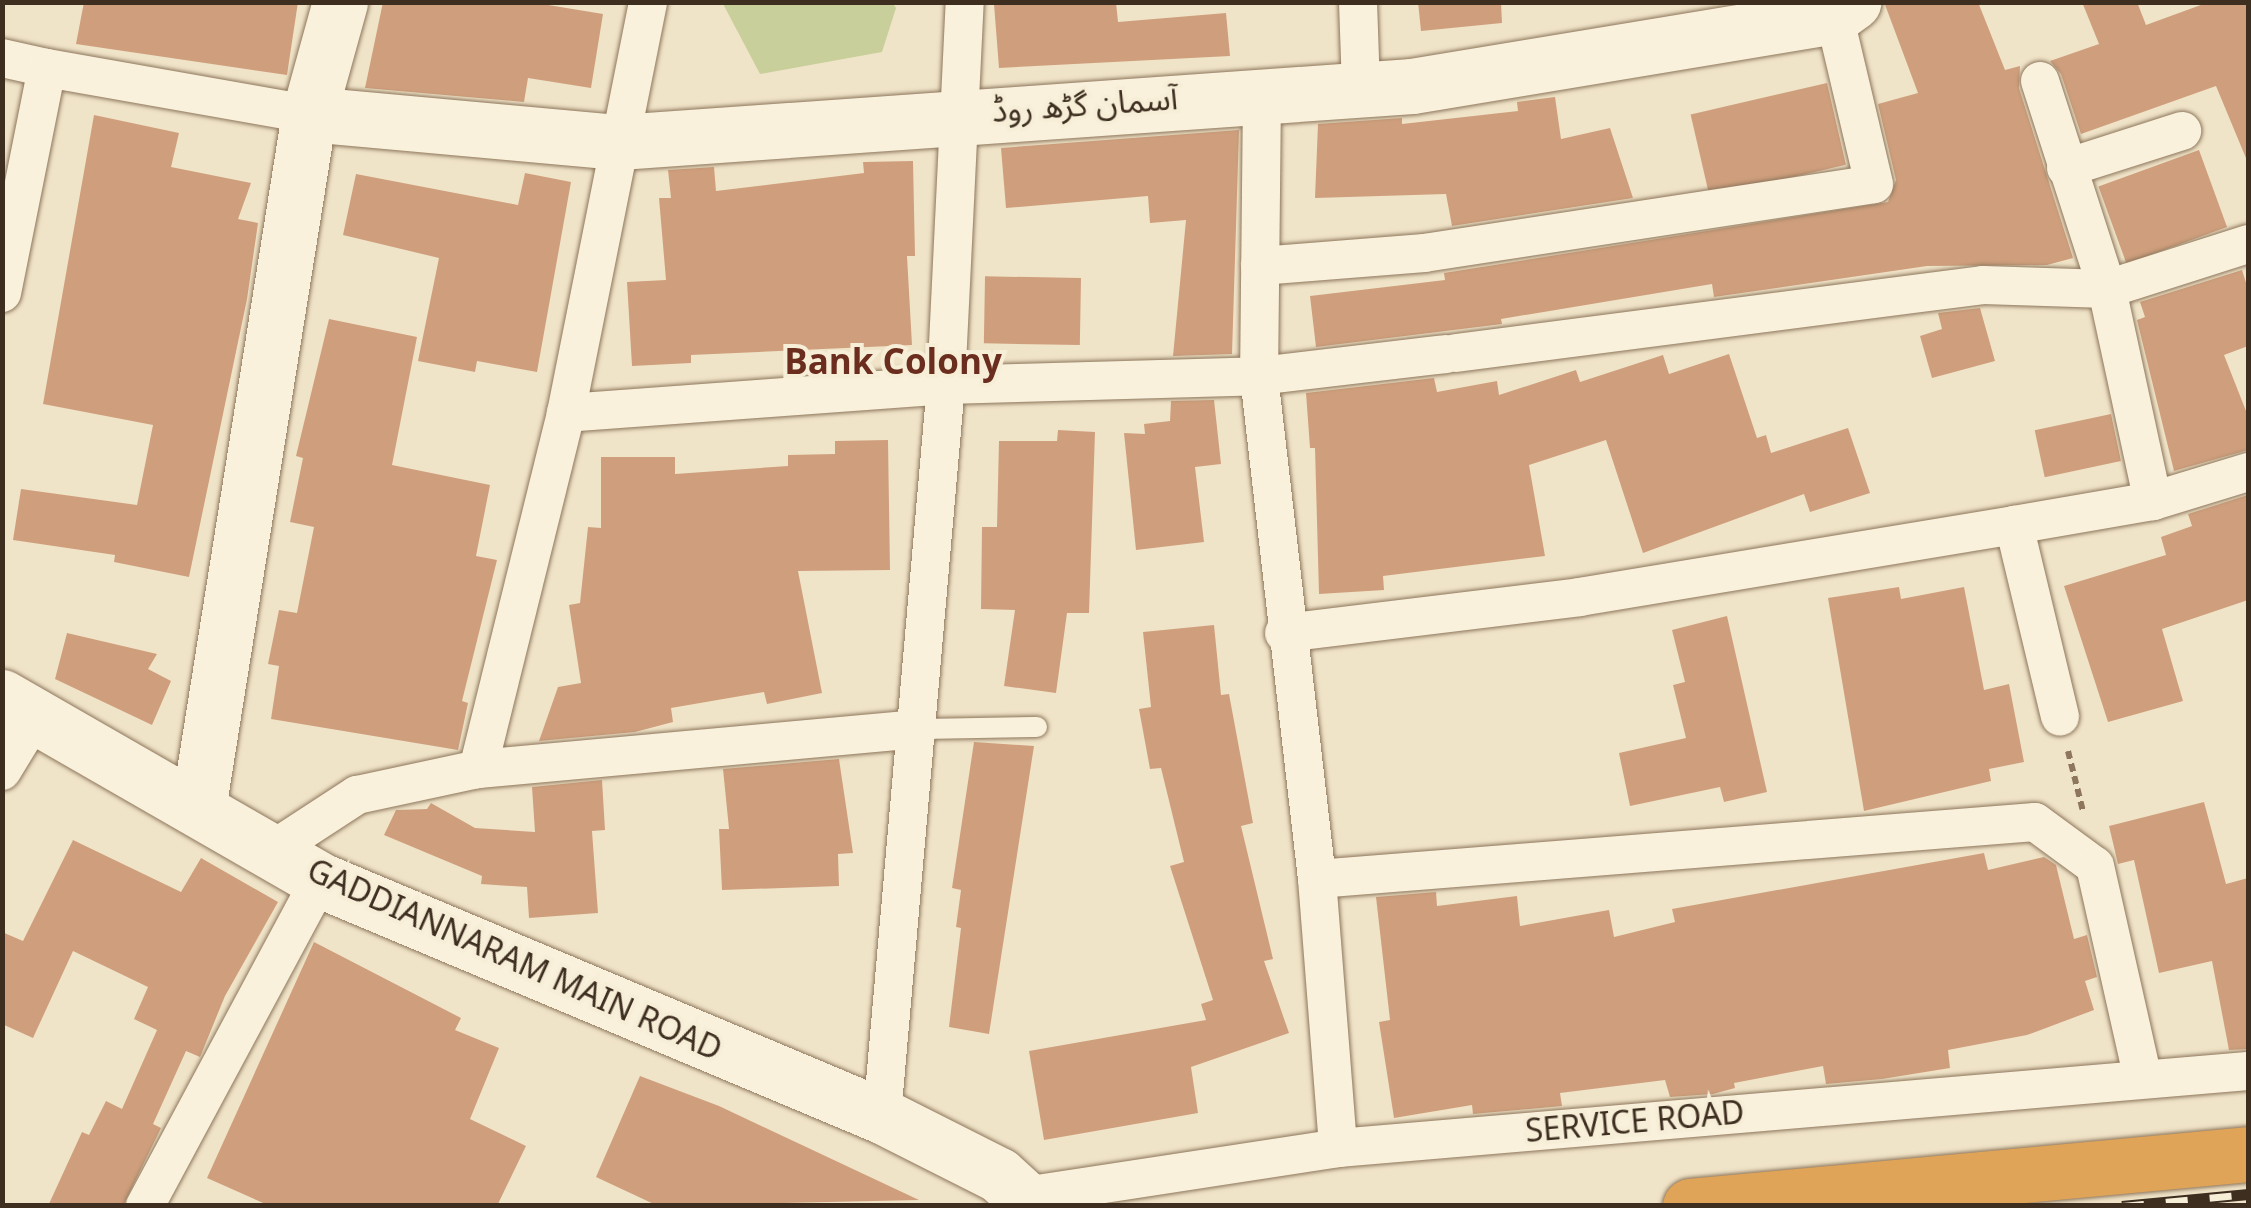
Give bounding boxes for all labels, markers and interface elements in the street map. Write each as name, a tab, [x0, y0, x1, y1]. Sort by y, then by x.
street label: آسمان گڑھ روڈ	[991, 80, 1179, 132]
district label: Bank Colony	[784, 342, 1002, 384]
street label: GADDIANNARAM MAIN ROAD	[301, 852, 727, 1070]
street label: SERVICE ROAD	[1524, 1094, 1746, 1152]

